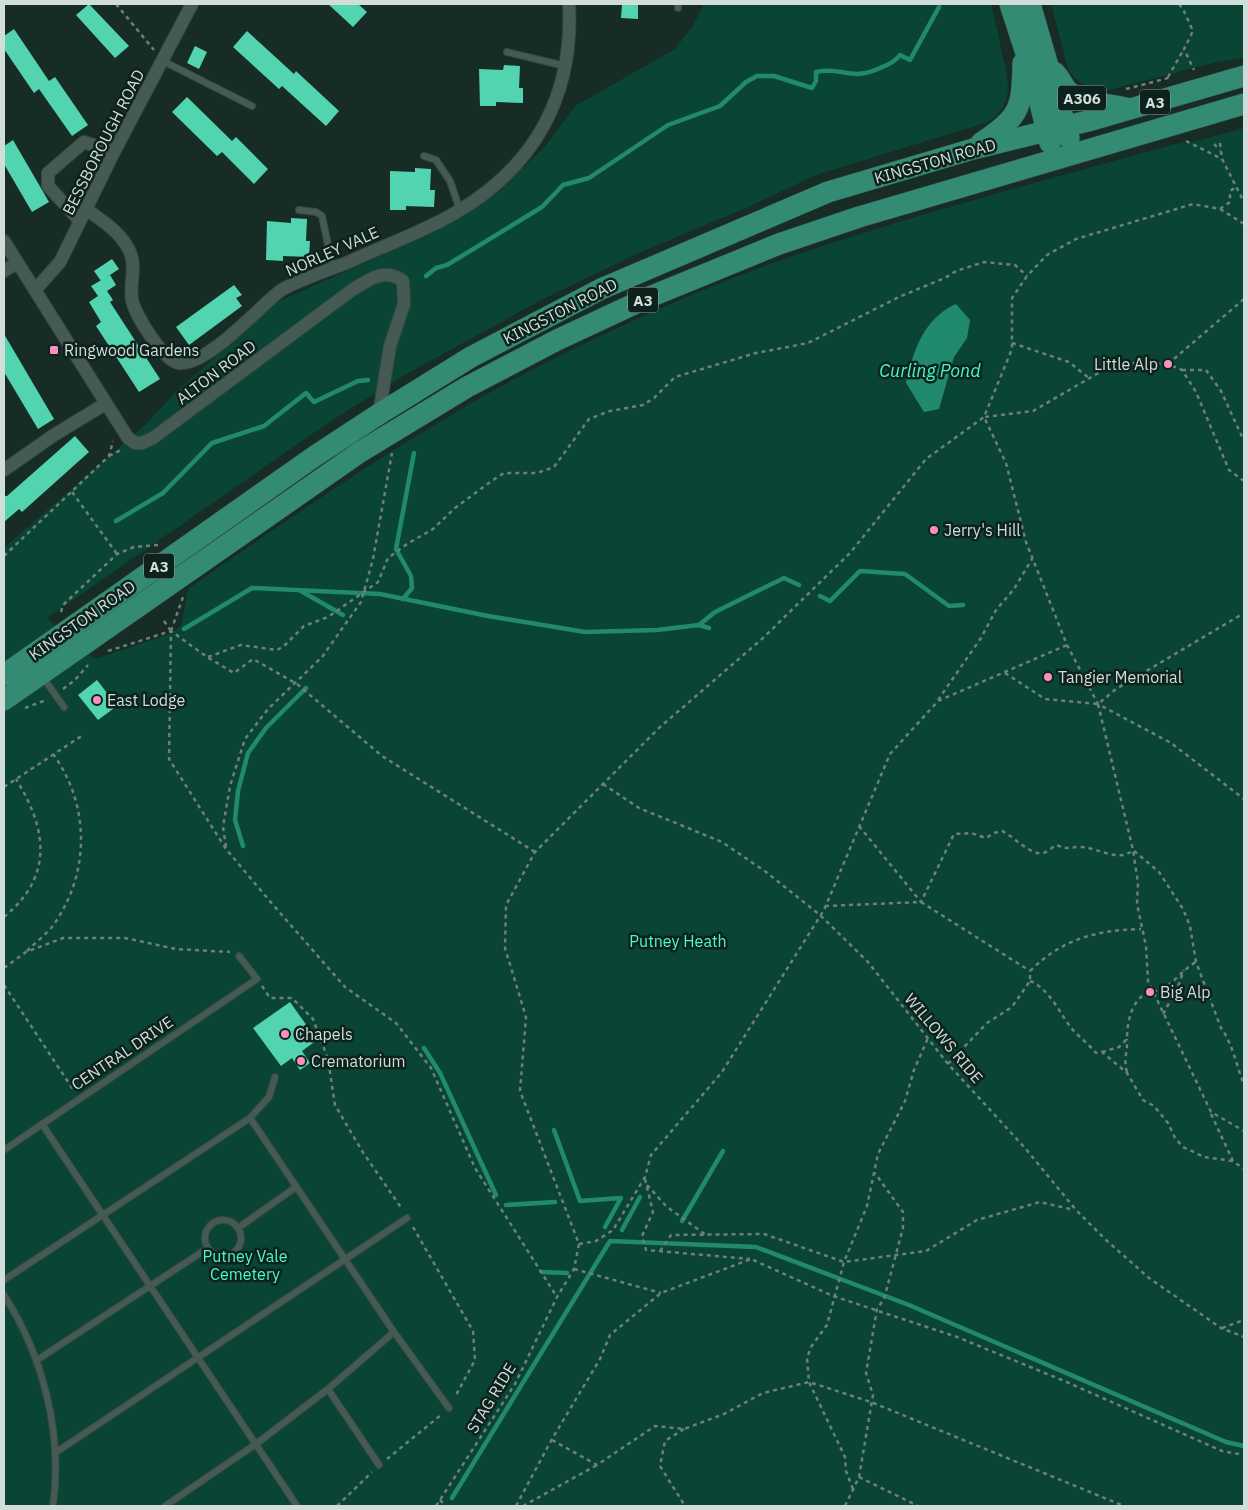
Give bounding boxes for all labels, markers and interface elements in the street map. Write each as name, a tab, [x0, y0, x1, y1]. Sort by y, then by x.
street label: BESSBOROUGH ROAD	[58, 66, 148, 218]
road number: A306	[1058, 86, 1106, 110]
road number: A3	[1140, 90, 1170, 114]
street label: KINGSTON ROAD	[872, 134, 998, 188]
street label: NORLEY VALE	[282, 222, 382, 280]
street label: KINGSTON ROAD	[500, 274, 620, 348]
road number: A3	[628, 288, 658, 312]
street label: ALTON ROAD	[172, 336, 260, 408]
place label: Ringwood Gardens	[64, 340, 199, 360]
marker: Ringwood Gardens	[48, 344, 60, 356]
place label: Little Alp	[1094, 354, 1158, 374]
marker: Little Alp	[1162, 358, 1174, 370]
water label: Curling Pond	[879, 359, 981, 382]
place label: Jerry's Hill	[944, 520, 1021, 540]
marker: Jerry's Hill	[928, 524, 940, 536]
road number: A3	[144, 554, 174, 578]
street label: KINGSTON ROAD	[25, 576, 139, 664]
place label: Tangier Memorial	[1058, 667, 1182, 687]
marker: Tangier Memorial	[1042, 671, 1054, 683]
place label: East Lodge	[107, 690, 185, 710]
marker: East Lodge	[91, 694, 103, 706]
park label: Putney Heath	[629, 931, 727, 951]
place label: Big Alp	[1160, 982, 1211, 1002]
marker: Big Alp	[1144, 986, 1156, 998]
street label: WILLOWS RIDE	[900, 989, 988, 1087]
street label: CENTRAL DRIVE	[67, 1012, 177, 1094]
place label: Chapels	[295, 1024, 353, 1044]
marker: Chapels	[279, 1028, 291, 1040]
place label: Crematorium	[311, 1051, 405, 1071]
marker: Crematorium	[295, 1055, 307, 1067]
park label: Putney Vale Cemetery	[203, 1246, 288, 1284]
street label: STAG RIDE	[462, 1359, 520, 1437]

